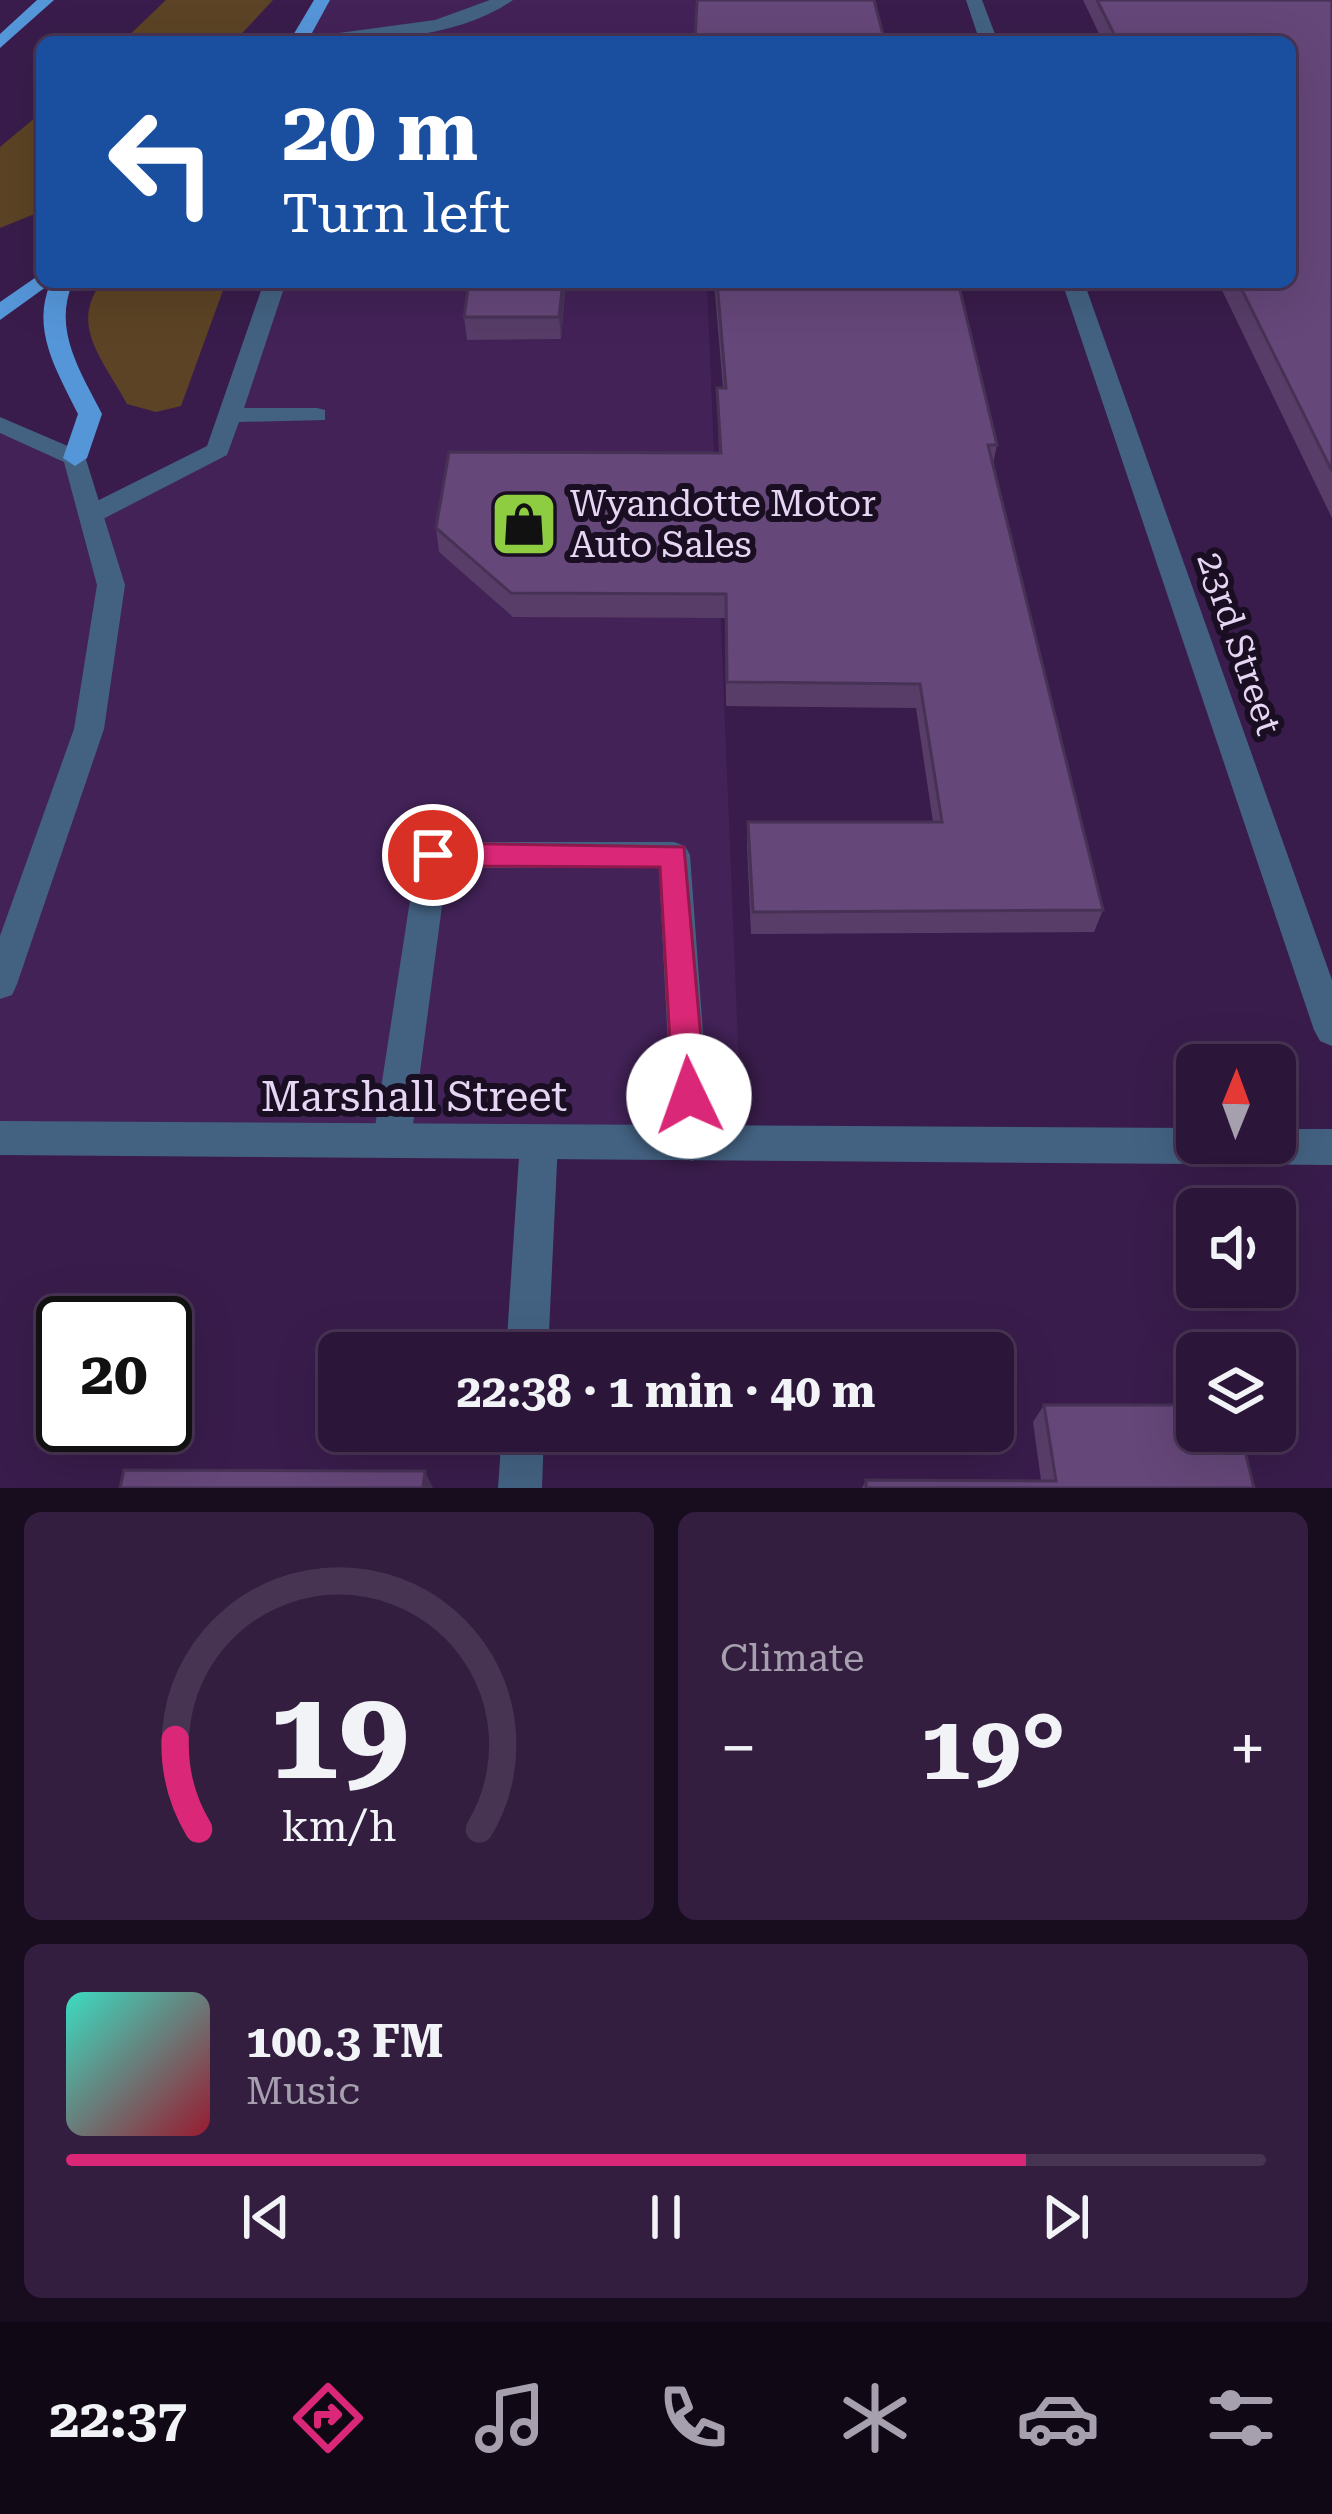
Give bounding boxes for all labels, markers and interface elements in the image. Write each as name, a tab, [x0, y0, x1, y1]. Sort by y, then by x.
text: 20 m	[282, 82, 478, 180]
icon: left	[84, 84, 240, 240]
text: Turn left	[282, 182, 510, 245]
place label: Wyandotte Motor Auto Sales	[570, 483, 876, 566]
shop icon: Wyandotte Motor Auto Sales	[489, 489, 559, 559]
street label: 23rd Street	[1188, 547, 1290, 740]
pin	[382, 804, 484, 906]
icon: arrive	[400, 822, 466, 888]
position arrow	[626, 1033, 752, 1159]
north arrow	[1176, 1044, 1296, 1164]
map controls	[1176, 1044, 1296, 1452]
street label: Marshall Street	[261, 1072, 567, 1121]
button: sound	[1176, 1188, 1296, 1308]
speed limit sign: 20	[36, 1296, 192, 1452]
button: layers	[1176, 1332, 1296, 1452]
text: 22:38 · 1 min · 40 m	[457, 1365, 875, 1418]
text: Climate	[720, 1635, 864, 1681]
text: 19	[269, 1662, 409, 1808]
text: 19°	[920, 1696, 1066, 1801]
text: −	[720, 1710, 757, 1787]
text: +	[1229, 1710, 1266, 1787]
text: km/h	[282, 1801, 396, 1851]
text: 100.3 FM	[246, 2015, 444, 2068]
text: Music	[246, 2068, 360, 2114]
icon: previous	[233, 2184, 299, 2250]
icon: pause	[633, 2184, 699, 2250]
icon: next	[1033, 2184, 1099, 2250]
icon: directions	[286, 2376, 370, 2460]
icon: music	[468, 2376, 552, 2460]
icon: phone	[651, 2376, 735, 2460]
icon: climate	[833, 2376, 917, 2460]
icon: car	[1016, 2376, 1100, 2460]
icon: filters	[1199, 2376, 1283, 2460]
text: 22:37	[49, 2387, 187, 2450]

